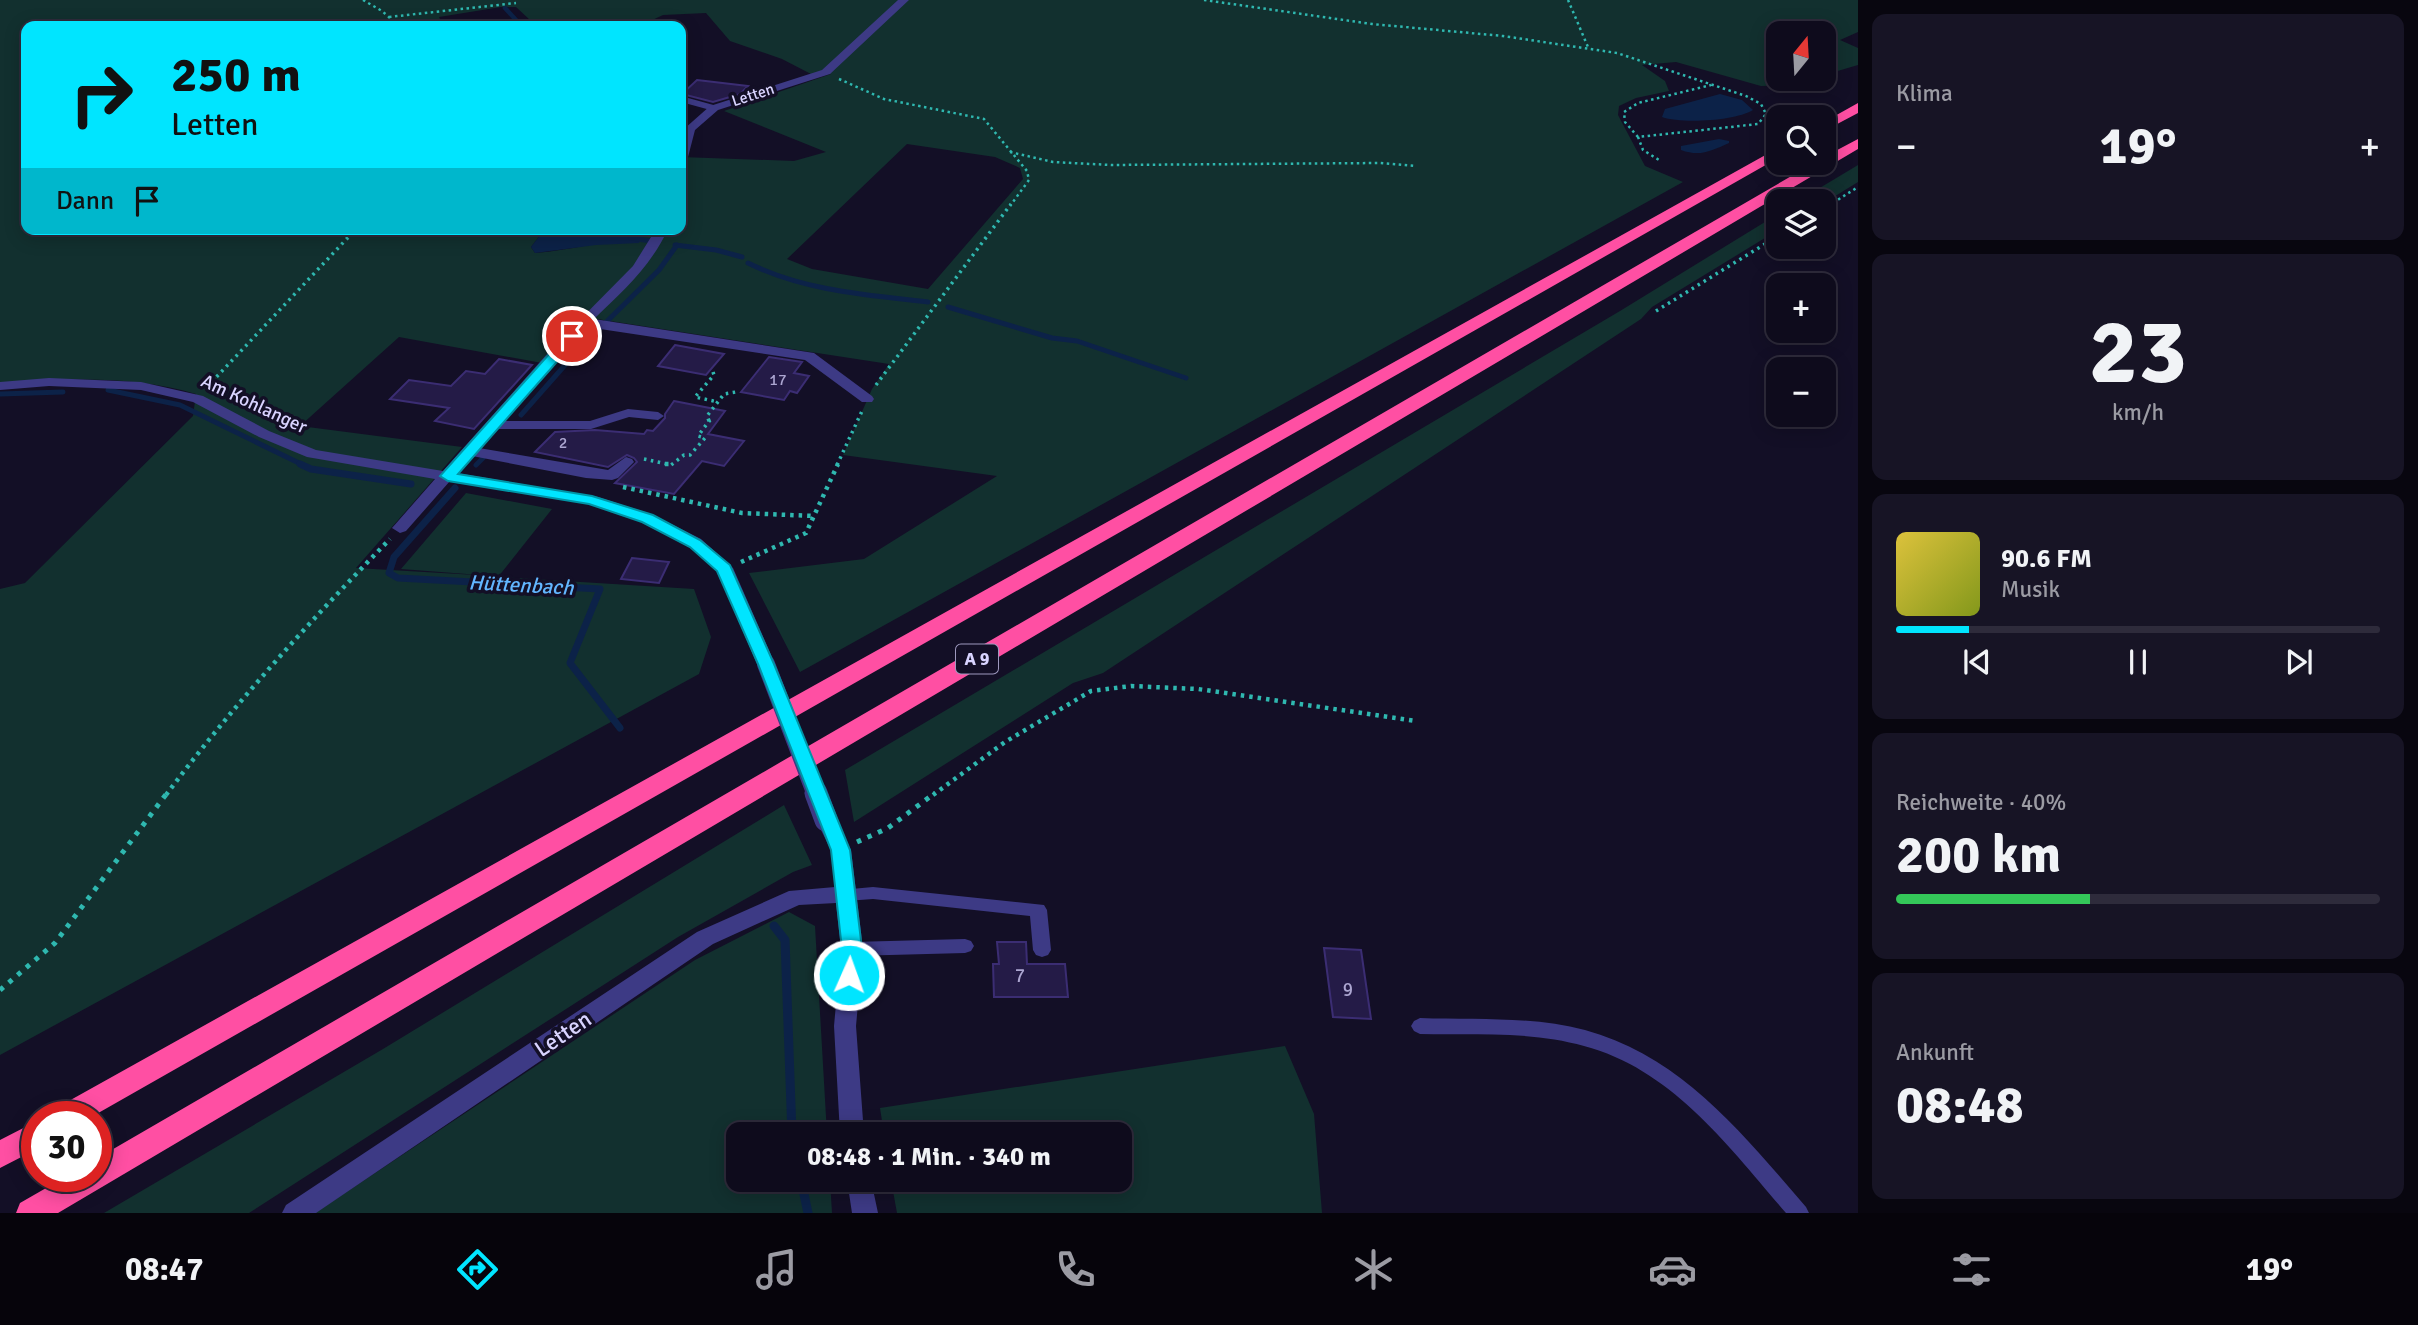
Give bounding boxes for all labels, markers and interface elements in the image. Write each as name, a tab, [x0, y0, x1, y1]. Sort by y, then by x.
north arrow	[1766, 21, 1836, 91]
map controls	[1766, 21, 1836, 427]
text: 250 m	[171, 45, 301, 105]
icon: right	[56, 49, 147, 140]
street label: Letten	[729, 79, 777, 111]
text: Klima	[1896, 79, 1953, 108]
text: Letten	[171, 105, 258, 144]
button: search	[1766, 105, 1836, 175]
text: 19°	[2100, 114, 2176, 178]
text: −	[1896, 123, 1917, 170]
text: +	[2359, 123, 2380, 170]
icon: arrive	[128, 182, 166, 220]
text: Dann	[56, 185, 114, 217]
button: layers	[1766, 189, 1836, 259]
button: +	[1766, 273, 1836, 343]
text: 23	[2089, 296, 2187, 409]
pin	[542, 306, 602, 366]
icon: arrive	[553, 317, 591, 355]
button: −	[1766, 357, 1836, 427]
street label: Am Kohlanger	[197, 369, 311, 439]
house number: 17	[769, 370, 787, 390]
text: km/h	[2112, 398, 2164, 427]
house number: 2	[559, 433, 567, 453]
text: 90.6 FM	[2001, 543, 2092, 575]
water label: Hüttenbach	[468, 569, 575, 601]
text: Musik	[2001, 575, 2060, 604]
icon: previous	[1958, 643, 1996, 681]
icon: pause	[2119, 643, 2157, 681]
icon: next	[2280, 643, 2318, 681]
road number: A 9	[956, 644, 998, 674]
text: Reichweite · 40%	[1896, 788, 2066, 817]
text: 200 km	[1896, 823, 2061, 887]
position arrow	[812, 938, 886, 1012]
house number: 7	[1015, 964, 1025, 988]
house number: 9	[1343, 978, 1353, 1002]
street label: Letten	[529, 1004, 597, 1064]
text: Ankunft	[1896, 1038, 1974, 1067]
text: 08:48	[1896, 1073, 2024, 1137]
speed limit sign: 30	[21, 1101, 112, 1192]
text: 08:48 · 1 Min. · 340 m	[807, 1141, 1051, 1173]
icon: directions	[453, 1245, 502, 1294]
icon: music	[752, 1245, 801, 1294]
icon: phone	[1051, 1245, 1100, 1294]
icon: climate	[1349, 1245, 1398, 1294]
icon: car	[1648, 1245, 1697, 1294]
icon: filters	[1947, 1245, 1996, 1294]
text: 08:47	[125, 1250, 203, 1289]
text: 19°	[2246, 1250, 2293, 1289]

